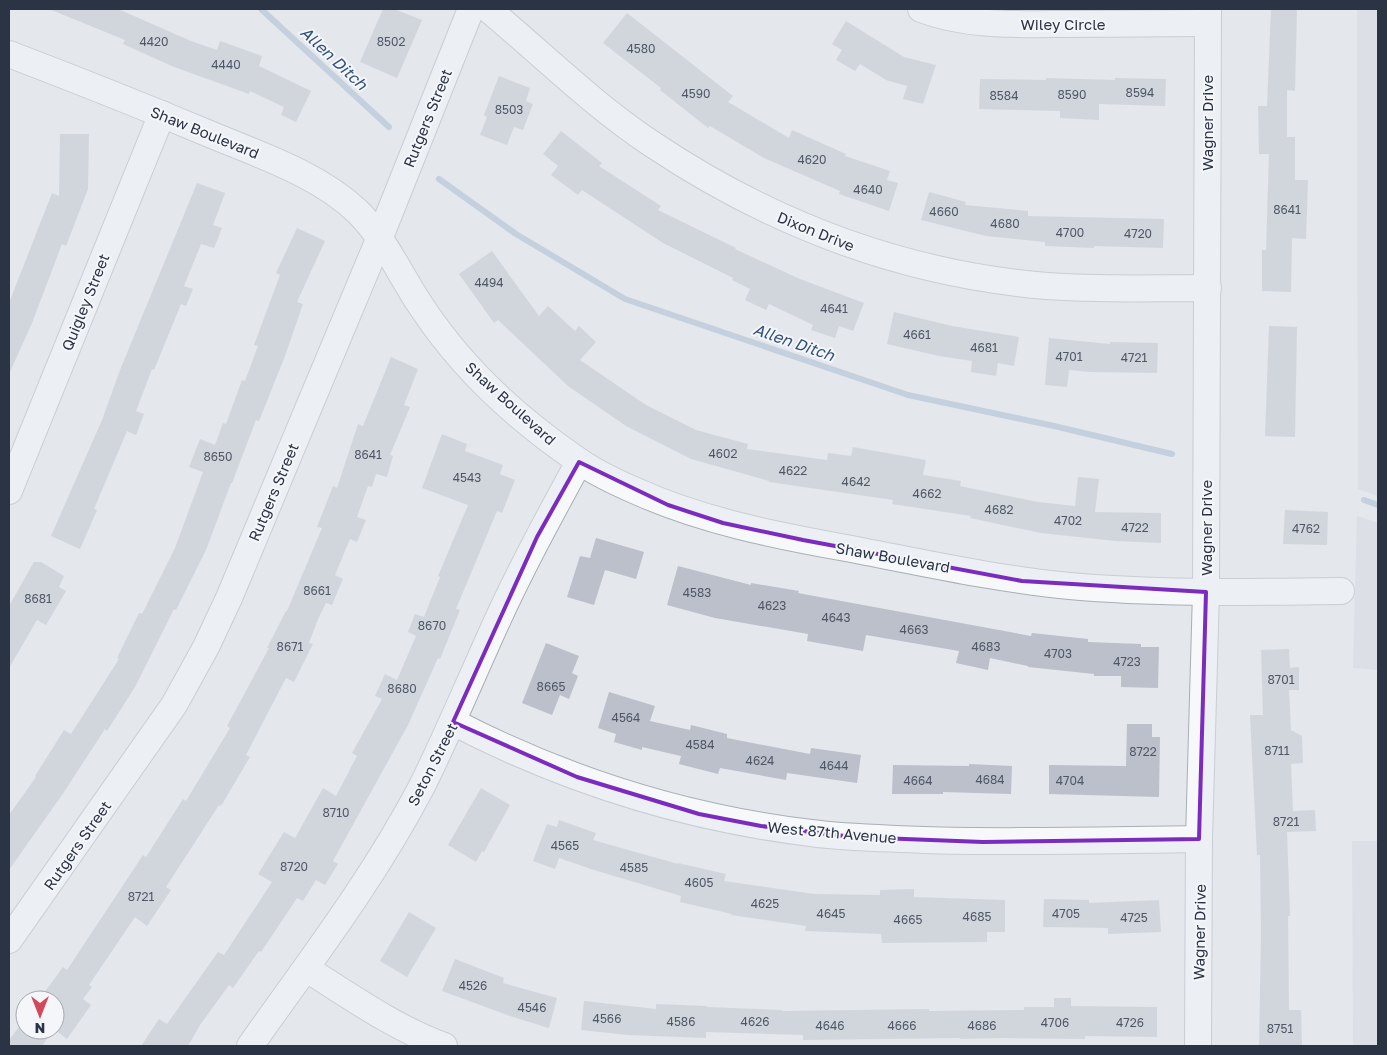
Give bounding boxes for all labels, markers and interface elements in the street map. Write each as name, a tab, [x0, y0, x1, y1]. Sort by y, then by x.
street label: Wiley Circle	[1020, 15, 1106, 33]
water label: Allen Ditch	[296, 22, 372, 95]
house number: 4420	[139, 34, 169, 49]
house number: 8502	[377, 34, 405, 49]
house number: 4580	[626, 41, 656, 56]
house number: 4440	[211, 57, 241, 72]
street label: Rutgers Street	[399, 66, 455, 170]
street label: Wagner Drive	[1198, 75, 1216, 171]
house number: 8594	[1126, 85, 1154, 100]
house number: 4590	[682, 86, 710, 101]
house number: 8590	[1058, 87, 1086, 102]
house number: 8584	[990, 88, 1018, 103]
street label: Shaw Boulevard	[148, 102, 262, 162]
house number: 8503	[495, 102, 523, 117]
house number: 4620	[798, 152, 826, 167]
house number: 4640	[853, 182, 883, 197]
house number: 8641	[1273, 202, 1301, 217]
house number: 4660	[929, 204, 959, 219]
street label: Dixon Drive	[775, 207, 857, 255]
house number: 4680	[990, 216, 1020, 231]
house number: 4700	[1056, 225, 1084, 240]
house number: 4720	[1124, 226, 1152, 241]
street label: Quigley Street	[57, 251, 113, 353]
house number: 4494	[474, 275, 504, 290]
house number: 4641	[820, 301, 848, 316]
water label: Allen Ditch	[751, 319, 838, 366]
house number: 4661	[903, 327, 931, 342]
house number: 4681	[970, 340, 998, 355]
house number: 4701	[1056, 349, 1083, 364]
house number: 4721	[1121, 350, 1147, 365]
street label: Shaw Boulevard	[462, 358, 560, 448]
street label: Rutgers Street	[244, 440, 302, 544]
house number: 4602	[709, 446, 738, 461]
house number: 8641	[354, 447, 382, 462]
house number: 8650	[204, 449, 232, 464]
house number: 4622	[779, 463, 807, 478]
house number: 4543	[453, 470, 481, 485]
house number: 4642	[842, 474, 870, 489]
street label: Wagner Drive	[1197, 480, 1215, 576]
house number: 4662	[913, 486, 941, 501]
house number: 4682	[985, 502, 1013, 517]
house number: 4702	[1054, 513, 1082, 528]
house number: 4722	[1121, 520, 1149, 535]
house number: 4762	[1292, 521, 1320, 536]
street label: Shaw Boulevard	[835, 538, 951, 576]
house number: 8661	[303, 583, 331, 598]
house number: 4583	[683, 585, 711, 600]
house number: 8681	[24, 591, 52, 606]
house number: 4623	[758, 598, 786, 613]
house number: 4643	[822, 610, 850, 625]
house number: 8670	[418, 618, 446, 633]
house number: 4663	[900, 622, 928, 637]
house number: 8671	[277, 639, 304, 654]
house number: 4683	[972, 639, 1000, 654]
house number: 4703	[1044, 646, 1072, 661]
house number: 4723	[1113, 654, 1141, 669]
house number: 8701	[1268, 672, 1295, 687]
house number: 8665	[537, 679, 565, 694]
house number: 8680	[387, 681, 417, 696]
house number: 4564	[612, 710, 640, 725]
street label: Seton Street	[403, 720, 461, 808]
house number: 4584	[686, 737, 714, 752]
house number: 8711	[1264, 743, 1290, 758]
house number: 8722	[1129, 744, 1157, 759]
house number: 4624	[746, 753, 774, 768]
house number: 4644	[819, 758, 849, 773]
house number: 4684	[975, 772, 1005, 787]
house number: 4664	[903, 773, 933, 788]
house number: 4704	[1056, 773, 1084, 788]
street label: Rutgers Street	[40, 797, 114, 893]
house number: 8710	[323, 805, 349, 820]
house number: 8721	[1273, 814, 1299, 829]
street label: West 87th Avenue	[767, 817, 897, 847]
house number: 4565	[551, 838, 579, 853]
house number: 8720	[280, 859, 308, 874]
house number: 4585	[620, 860, 648, 875]
house number: 4605	[685, 875, 714, 890]
street label: Wagner Drive	[1189, 883, 1209, 980]
house number: 8721	[128, 889, 154, 904]
house number: 4625	[751, 896, 779, 911]
house number: 4645	[817, 906, 845, 921]
house number: 4705	[1052, 906, 1080, 921]
house number: 4685	[963, 909, 991, 924]
house number: 4725	[1120, 910, 1148, 925]
house number: 4665	[894, 912, 922, 927]
house number: 4526	[459, 978, 487, 993]
north arrow	[15, 990, 65, 1040]
house number: 4546	[518, 1000, 546, 1015]
house number: 4566	[593, 1011, 621, 1026]
house number: 4586	[667, 1014, 695, 1029]
house number: 4626	[741, 1014, 769, 1029]
house number: 4706	[1041, 1015, 1069, 1030]
house number: 4726	[1116, 1015, 1144, 1030]
house number: 4646	[815, 1018, 845, 1033]
house number: 4666	[887, 1018, 917, 1033]
house number: 4686	[967, 1018, 997, 1033]
text: N	[35, 1020, 45, 1037]
house number: 8751	[1267, 1021, 1293, 1036]

